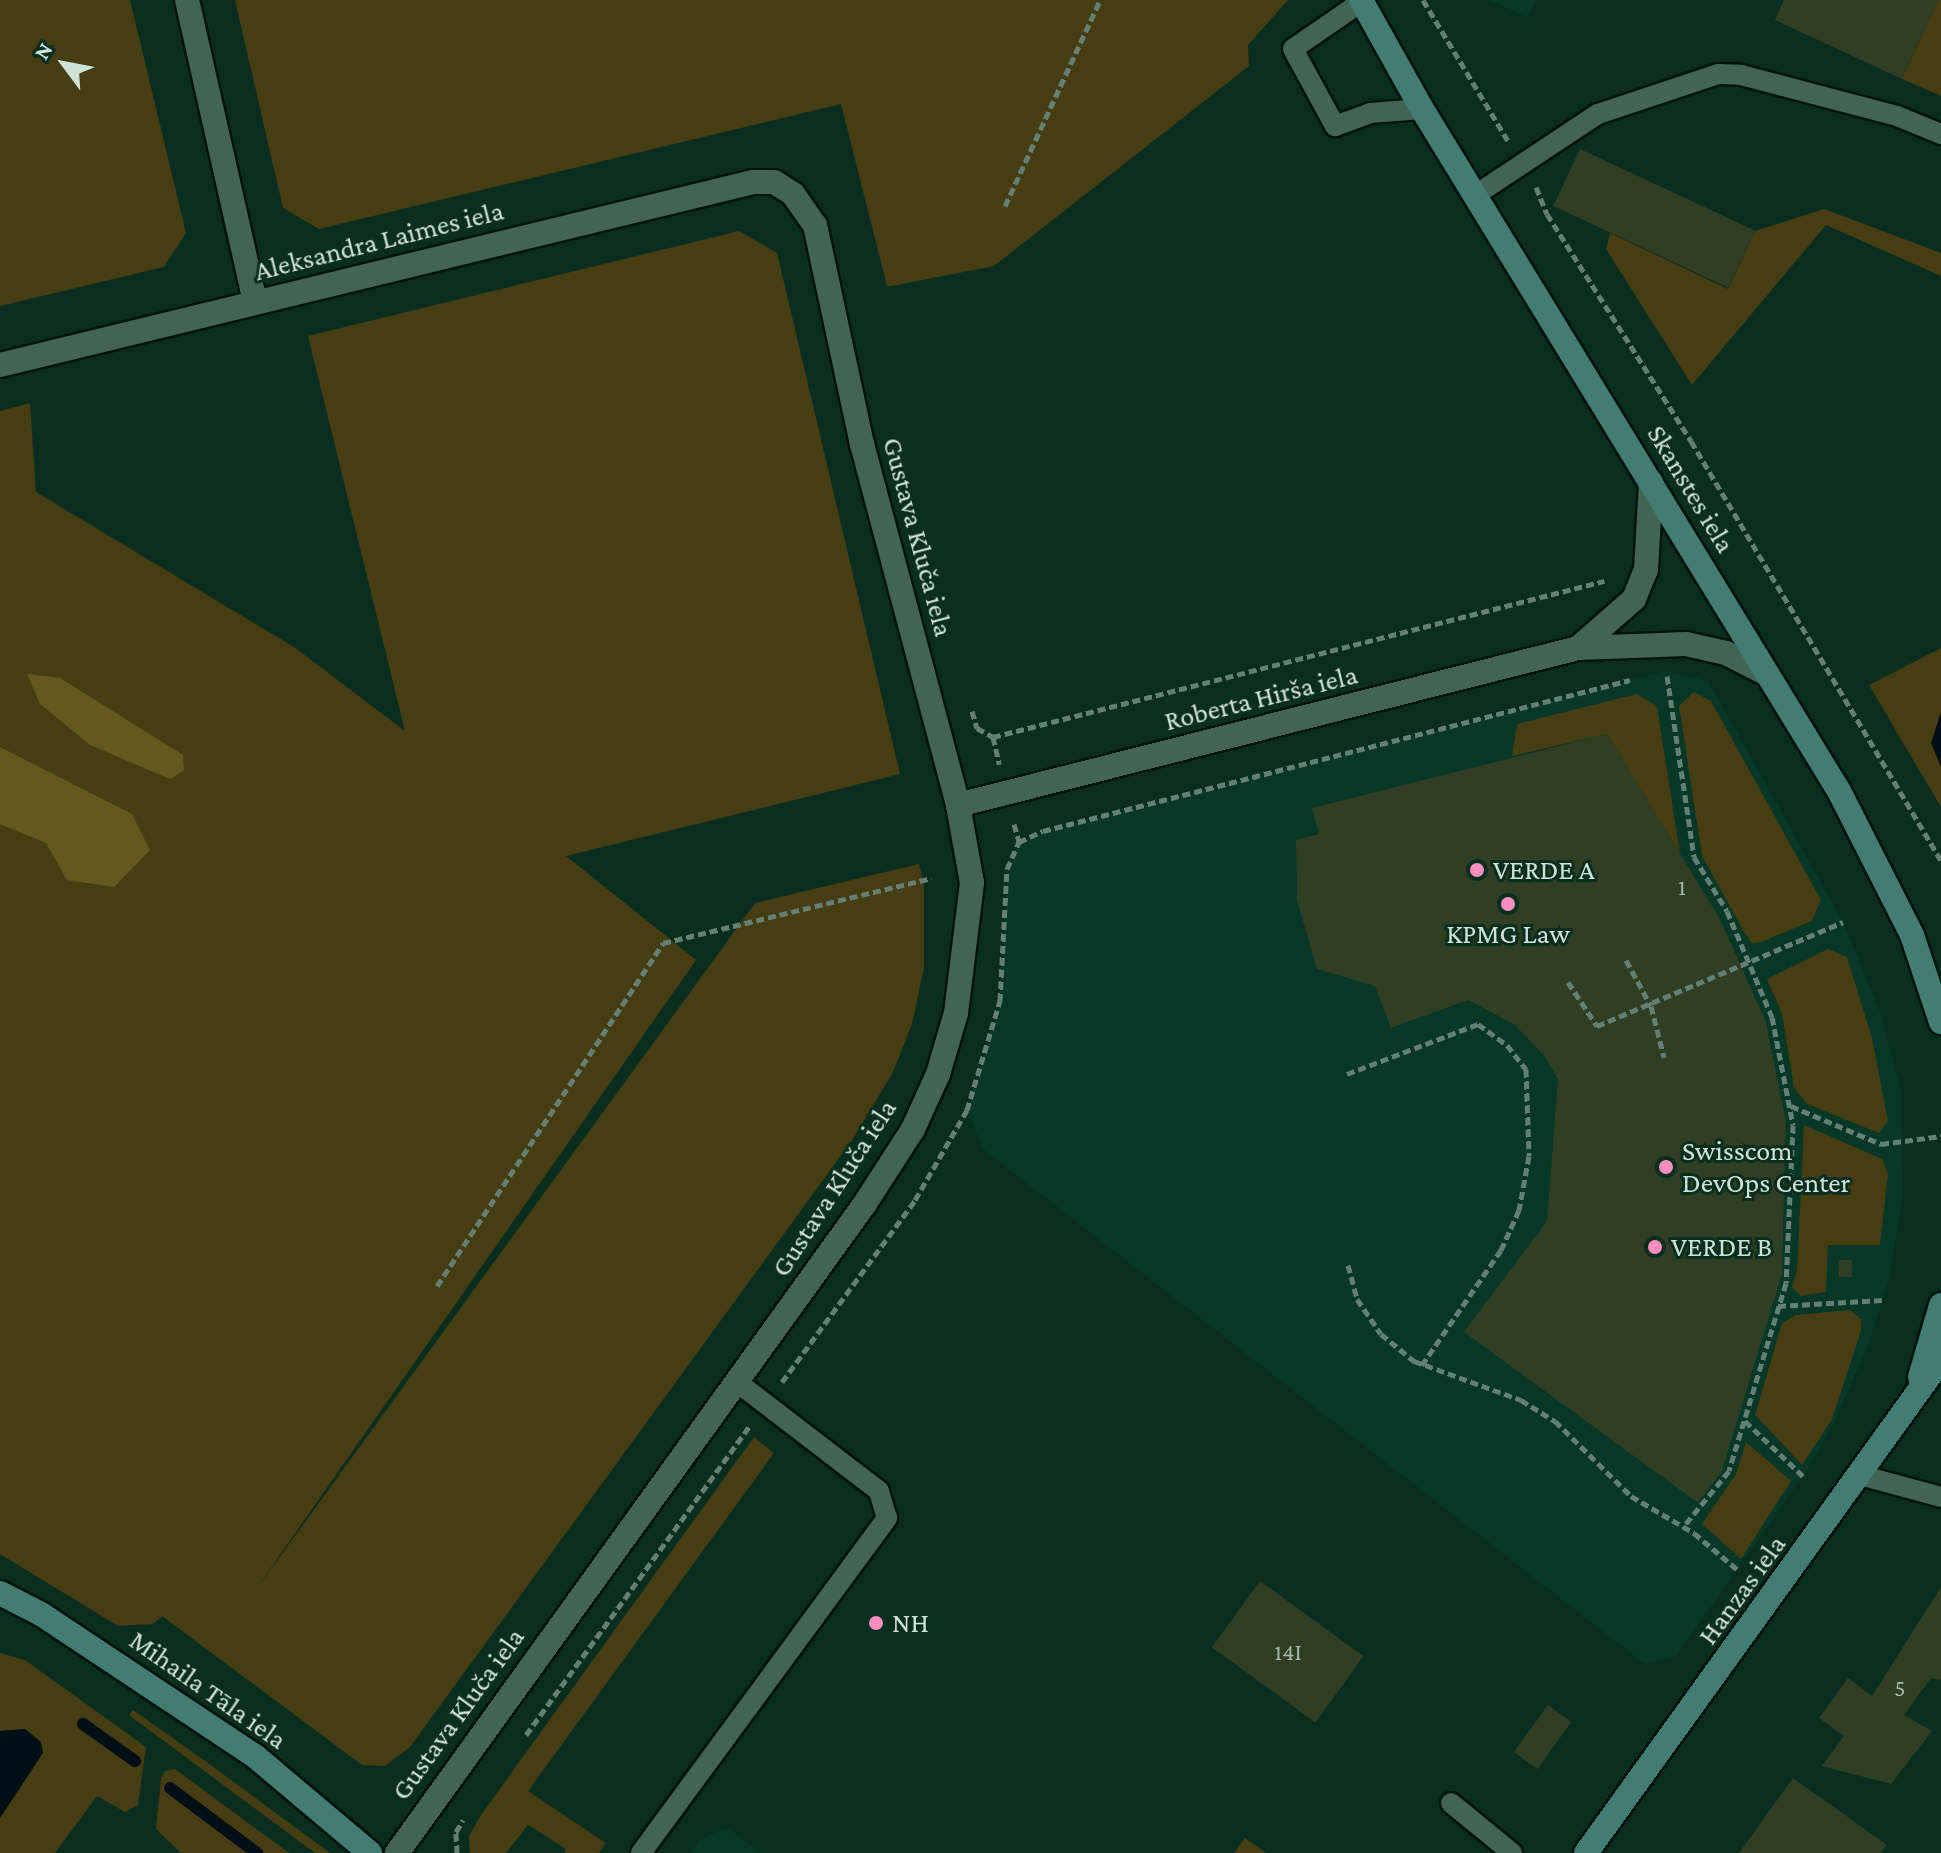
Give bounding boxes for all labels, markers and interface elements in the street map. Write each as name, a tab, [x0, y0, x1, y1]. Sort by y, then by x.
north arrow	[24, 24, 104, 104]
text: N	[29, 38, 58, 64]
street label: Aleksandra Laimes iela	[251, 194, 507, 288]
street label: Skanstes iela	[1640, 419, 1742, 559]
street label: Gustava Kluča iela	[875, 434, 961, 640]
street label: Roberta Hirša iela	[1161, 658, 1361, 738]
place label: VERDE A	[1493, 853, 1595, 887]
marker: VERDE A	[1468, 861, 1486, 879]
house number: 1	[1678, 873, 1686, 901]
marker: KPMG Law	[1499, 895, 1517, 913]
place label: KPMG Law	[1446, 917, 1570, 951]
street label: Gustava Kluča iela	[764, 1093, 904, 1283]
place label: Swisscom DevOps Center	[1682, 1134, 1851, 1200]
marker: Swisscom DevOps Center	[1657, 1158, 1675, 1176]
place label: VERDE B	[1671, 1230, 1772, 1264]
marker: VERDE B	[1646, 1238, 1664, 1256]
street label: Hanzas iela	[1691, 1529, 1793, 1651]
place label: NH	[892, 1606, 929, 1640]
marker: NH	[867, 1614, 885, 1632]
street label: Gustava Kluča iela	[384, 1621, 532, 1807]
street label: Mihaila Tāla iela	[123, 1623, 293, 1757]
house number: 14I	[1274, 1638, 1302, 1666]
house number: 5	[1894, 1674, 1906, 1702]

